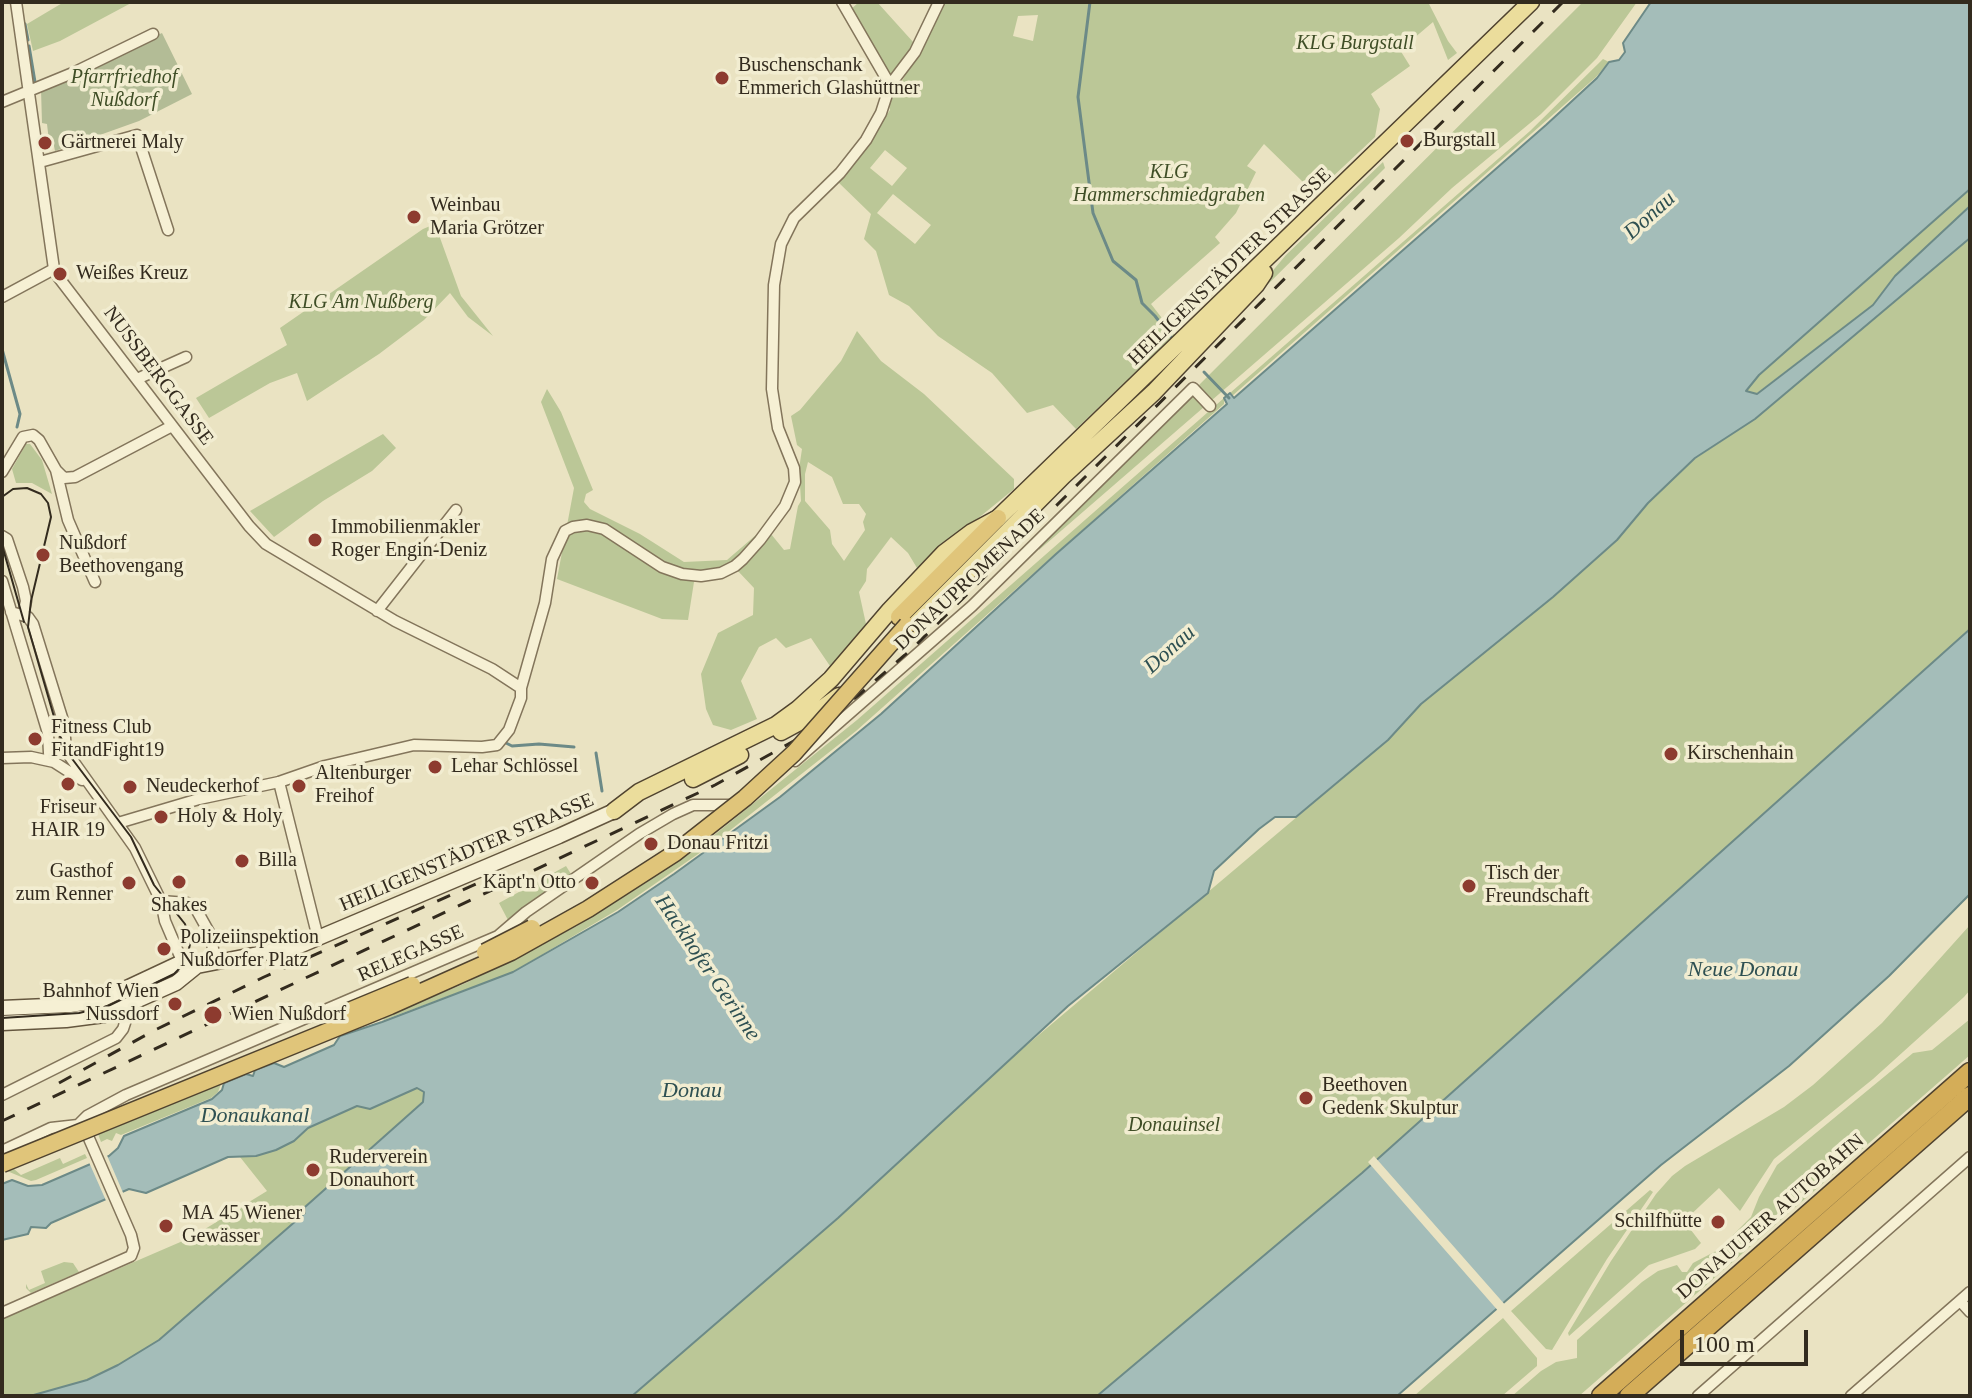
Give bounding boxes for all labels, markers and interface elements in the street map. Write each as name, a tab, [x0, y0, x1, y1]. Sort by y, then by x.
park label: KLG Burgstall	[1296, 32, 1414, 56]
place label: Buschenschank Emmerich Glashüttner	[738, 54, 920, 101]
park label: Pfarrfriedhof Nußdorf	[71, 66, 177, 113]
marker: Buschenschank Emmerich Glashüttner	[713, 69, 731, 87]
place label: Burgstall	[1423, 129, 1496, 153]
place label: Gärtnerei Maly	[61, 131, 184, 155]
marker: Burgstall	[1398, 132, 1416, 150]
marker: Gärtnerei Maly	[36, 134, 54, 152]
park label: KLG Hammerschmiedgraben	[1073, 161, 1265, 208]
street label: HEILIGENSTÄDTER STRASSE	[1123, 163, 1337, 371]
water label: Donau	[1619, 186, 1681, 246]
place label: Weinbau Maria Grötzer	[430, 194, 544, 241]
marker: Weinbau Maria Grötzer	[405, 208, 423, 226]
place label: Weißes Kreuz	[76, 262, 188, 286]
marker: Weißes Kreuz	[51, 265, 69, 283]
park label: KLG Am Nußberg	[289, 291, 433, 315]
street label: NUSSBERGGASSE	[98, 302, 218, 450]
street label: DONAUPROMENADE	[890, 504, 1050, 656]
place label: Immobilienmakler Roger Engin-Deniz	[331, 516, 487, 563]
marker: Immobilienmakler Roger Engin-Deniz	[306, 531, 324, 549]
place label: Nußdorf Beethovengang	[59, 532, 183, 579]
marker: Nußdorf Beethovengang	[34, 546, 52, 564]
water label: Donau	[1139, 620, 1201, 680]
place label: Fitness Club FitandFight19	[51, 716, 164, 763]
marker: Fitness Club FitandFight19	[26, 730, 44, 748]
place label: Kirschenhain	[1687, 742, 1794, 766]
marker: Kirschenhain	[1662, 745, 1680, 763]
place label: Lehar Schlössel	[451, 755, 578, 779]
marker: Lehar Schlössel	[426, 758, 444, 776]
place label: Altenburger Freihof	[315, 762, 411, 809]
marker: Friseur HAIR 19	[59, 775, 77, 793]
place label: Neudeckerhof	[146, 775, 259, 799]
marker: Altenburger Freihof	[290, 777, 308, 795]
marker: Neudeckerhof	[121, 778, 139, 796]
street label: HEILIGENSTÄDTER STRASSE	[336, 788, 598, 918]
place label: Friseur HAIR 19	[31, 796, 105, 843]
place label: Holy & Holy	[177, 805, 283, 829]
marker: Holy & Holy	[152, 808, 170, 826]
place label: Donau Fritzi	[667, 832, 769, 856]
marker: Donau Fritzi	[642, 835, 660, 853]
place label: Billa	[258, 849, 297, 873]
marker: Billa	[233, 852, 251, 870]
place label: Gasthof zum Renner	[16, 860, 113, 907]
place label: Tisch der Freundschaft	[1485, 862, 1589, 909]
place label: Käpt'n Otto	[483, 871, 576, 895]
marker: Shakes	[170, 873, 188, 891]
marker: Gasthof zum Renner	[120, 874, 138, 892]
marker: Käpt'n Otto	[583, 874, 601, 892]
marker: Tisch der Freundschaft	[1460, 877, 1478, 895]
water label: Hackhofer Gerinne	[648, 890, 766, 1046]
place label: Shakes	[151, 894, 207, 918]
street label: RELEGASSE	[354, 920, 468, 988]
place label: Polizeiinspektion Nußdorfer Platz	[180, 926, 319, 973]
marker: Polizeiinspektion Nußdorfer Platz	[155, 940, 173, 958]
water label: Neue Donau	[1688, 957, 1798, 983]
place label: Bahnhof Wien Nussdorf	[43, 980, 159, 1027]
marker: Bahnhof Wien Nussdorf	[166, 995, 184, 1013]
place label: Wien Nußdorf	[231, 1003, 346, 1027]
marker: Wien Nußdorf	[202, 1004, 224, 1026]
place label: Beethoven Gedenk Skulptur	[1322, 1074, 1458, 1121]
water label: Donau	[662, 1078, 722, 1104]
marker: Beethoven Gedenk Skulptur	[1297, 1089, 1315, 1107]
water label: Donaukanal	[201, 1103, 309, 1129]
park label: Donauinsel	[1128, 1114, 1220, 1138]
street label: DONAUUFER AUTOBAHN	[1672, 1129, 1870, 1305]
place label: Ruderverein Donauhort	[329, 1146, 428, 1193]
marker: Ruderverein Donauhort	[304, 1161, 322, 1179]
place label: MA 45 Wiener Gewässer	[182, 1202, 302, 1249]
place label: Schilfhütte	[1614, 1210, 1702, 1234]
marker: Schilfhütte	[1709, 1213, 1727, 1231]
marker: MA 45 Wiener Gewässer	[157, 1217, 175, 1235]
scale bar	[1684, 1314, 1812, 1364]
text: 100 m	[1694, 1331, 1755, 1357]

